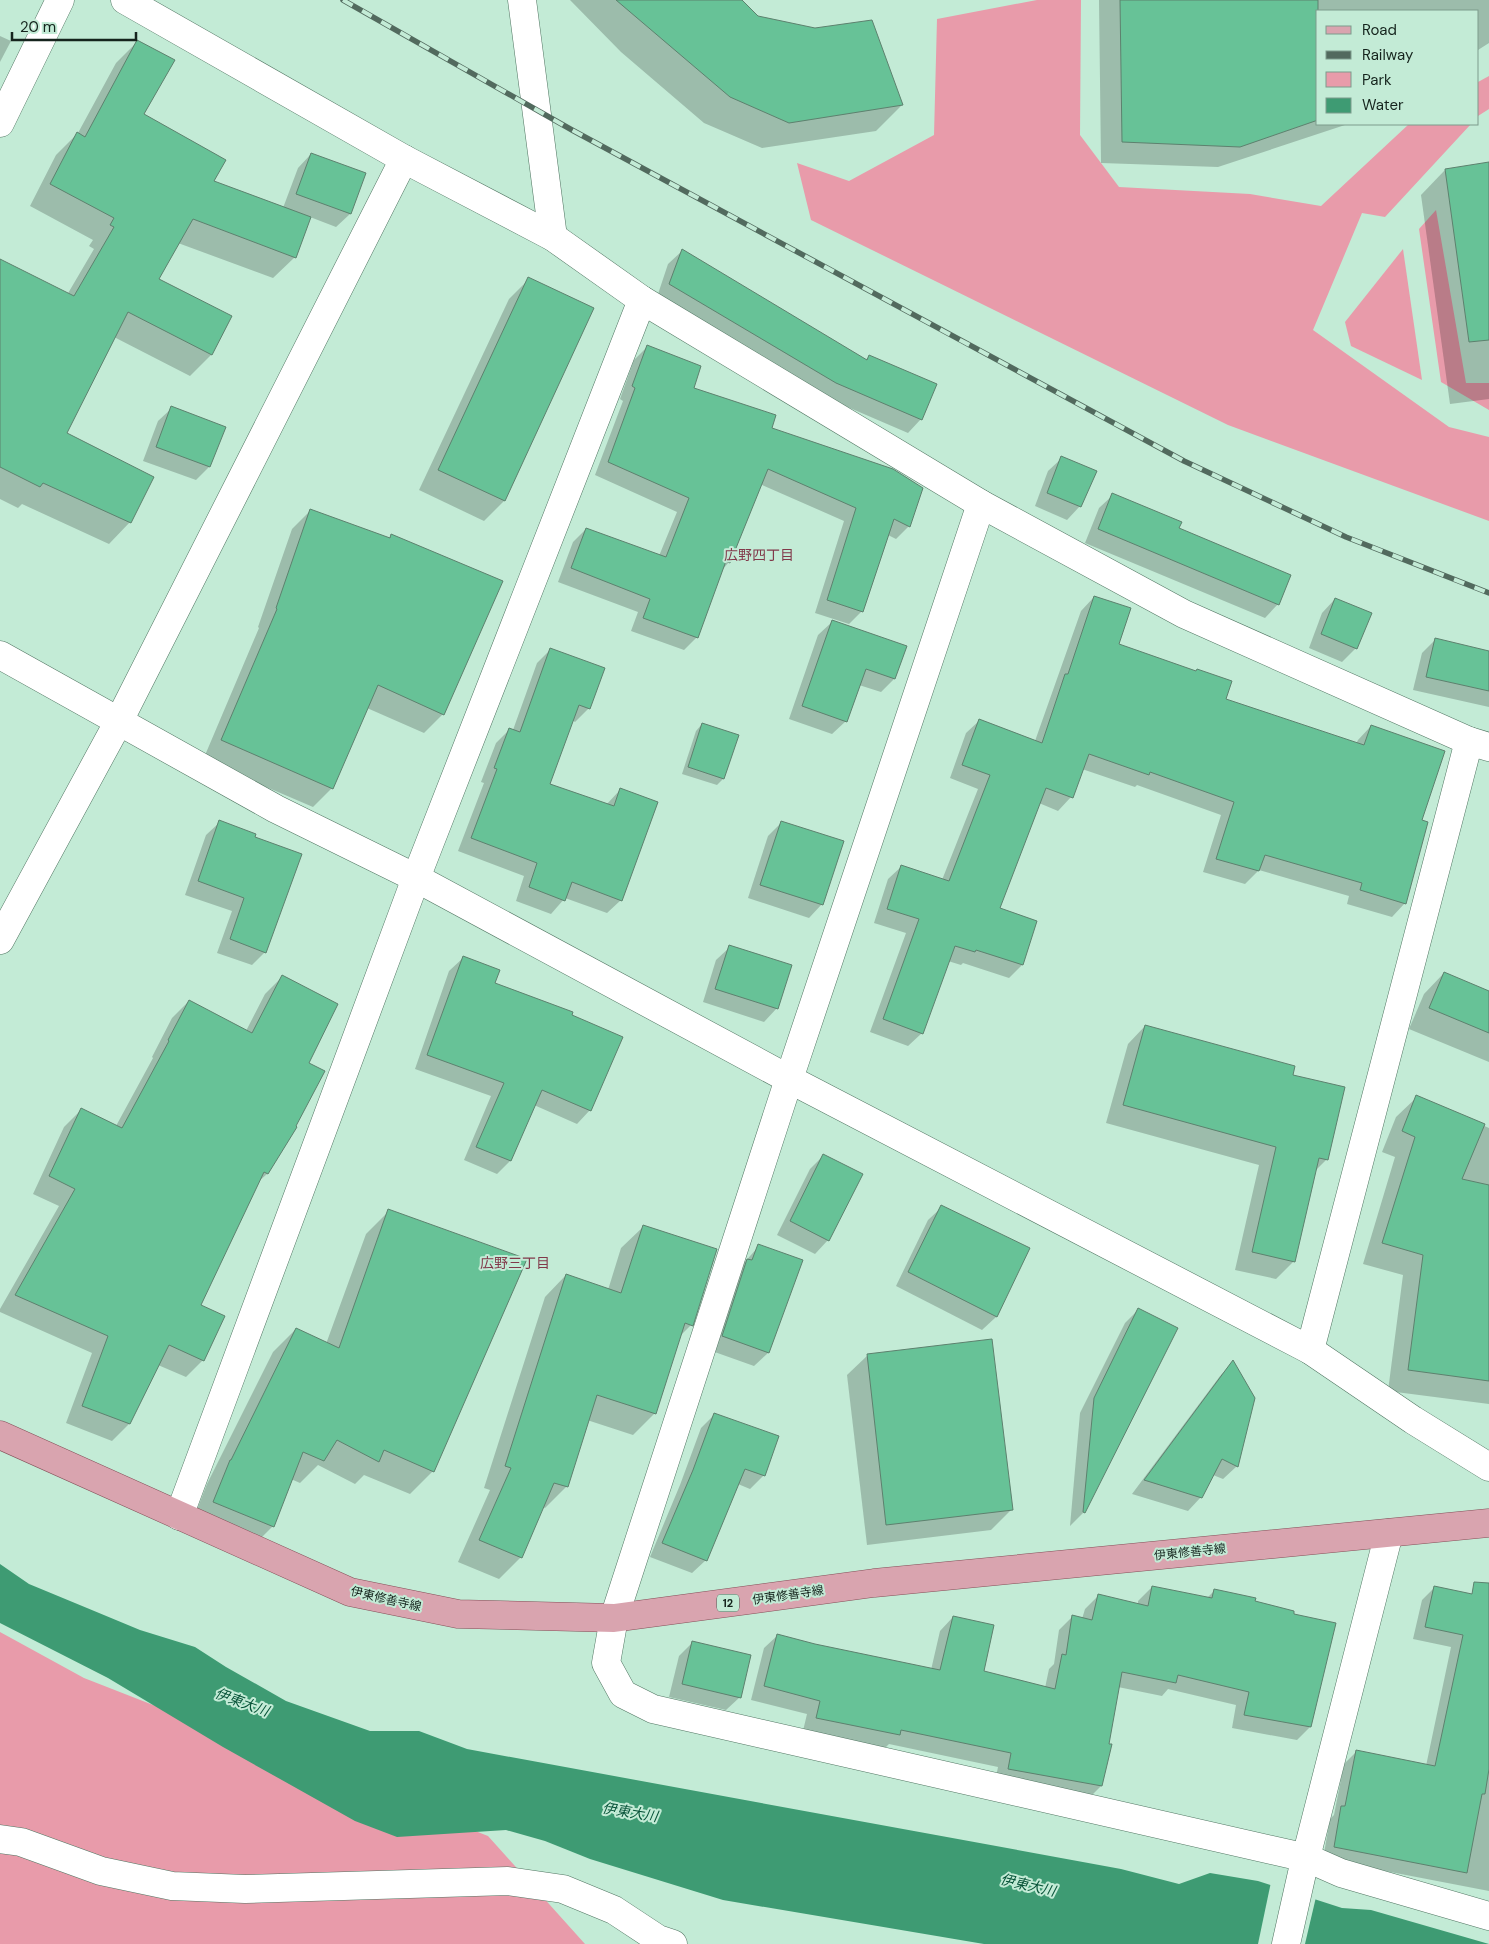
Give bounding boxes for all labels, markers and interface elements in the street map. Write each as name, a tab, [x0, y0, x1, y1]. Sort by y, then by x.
scale bar	[12, 10, 136, 42]
legend	[1316, 10, 1479, 125]
text: 20 m	[20, 17, 56, 37]
text: Road	[1362, 20, 1397, 40]
text: Railway	[1362, 45, 1414, 65]
text: Park	[1362, 70, 1392, 90]
text: Water	[1362, 95, 1404, 115]
district label: 広野四丁目	[724, 546, 794, 564]
district label: 広野三丁目	[480, 1254, 550, 1272]
street label: 伊東修善寺線	[1153, 1540, 1227, 1564]
street label: 伊東修善寺線	[751, 1582, 825, 1608]
street label: 伊東修善寺線	[349, 1583, 423, 1615]
road number: 12	[717, 1595, 739, 1612]
water label: 伊東大川	[213, 1684, 273, 1721]
water label: 伊東大川	[601, 1799, 661, 1826]
water label: 伊東大川	[999, 1870, 1059, 1901]

